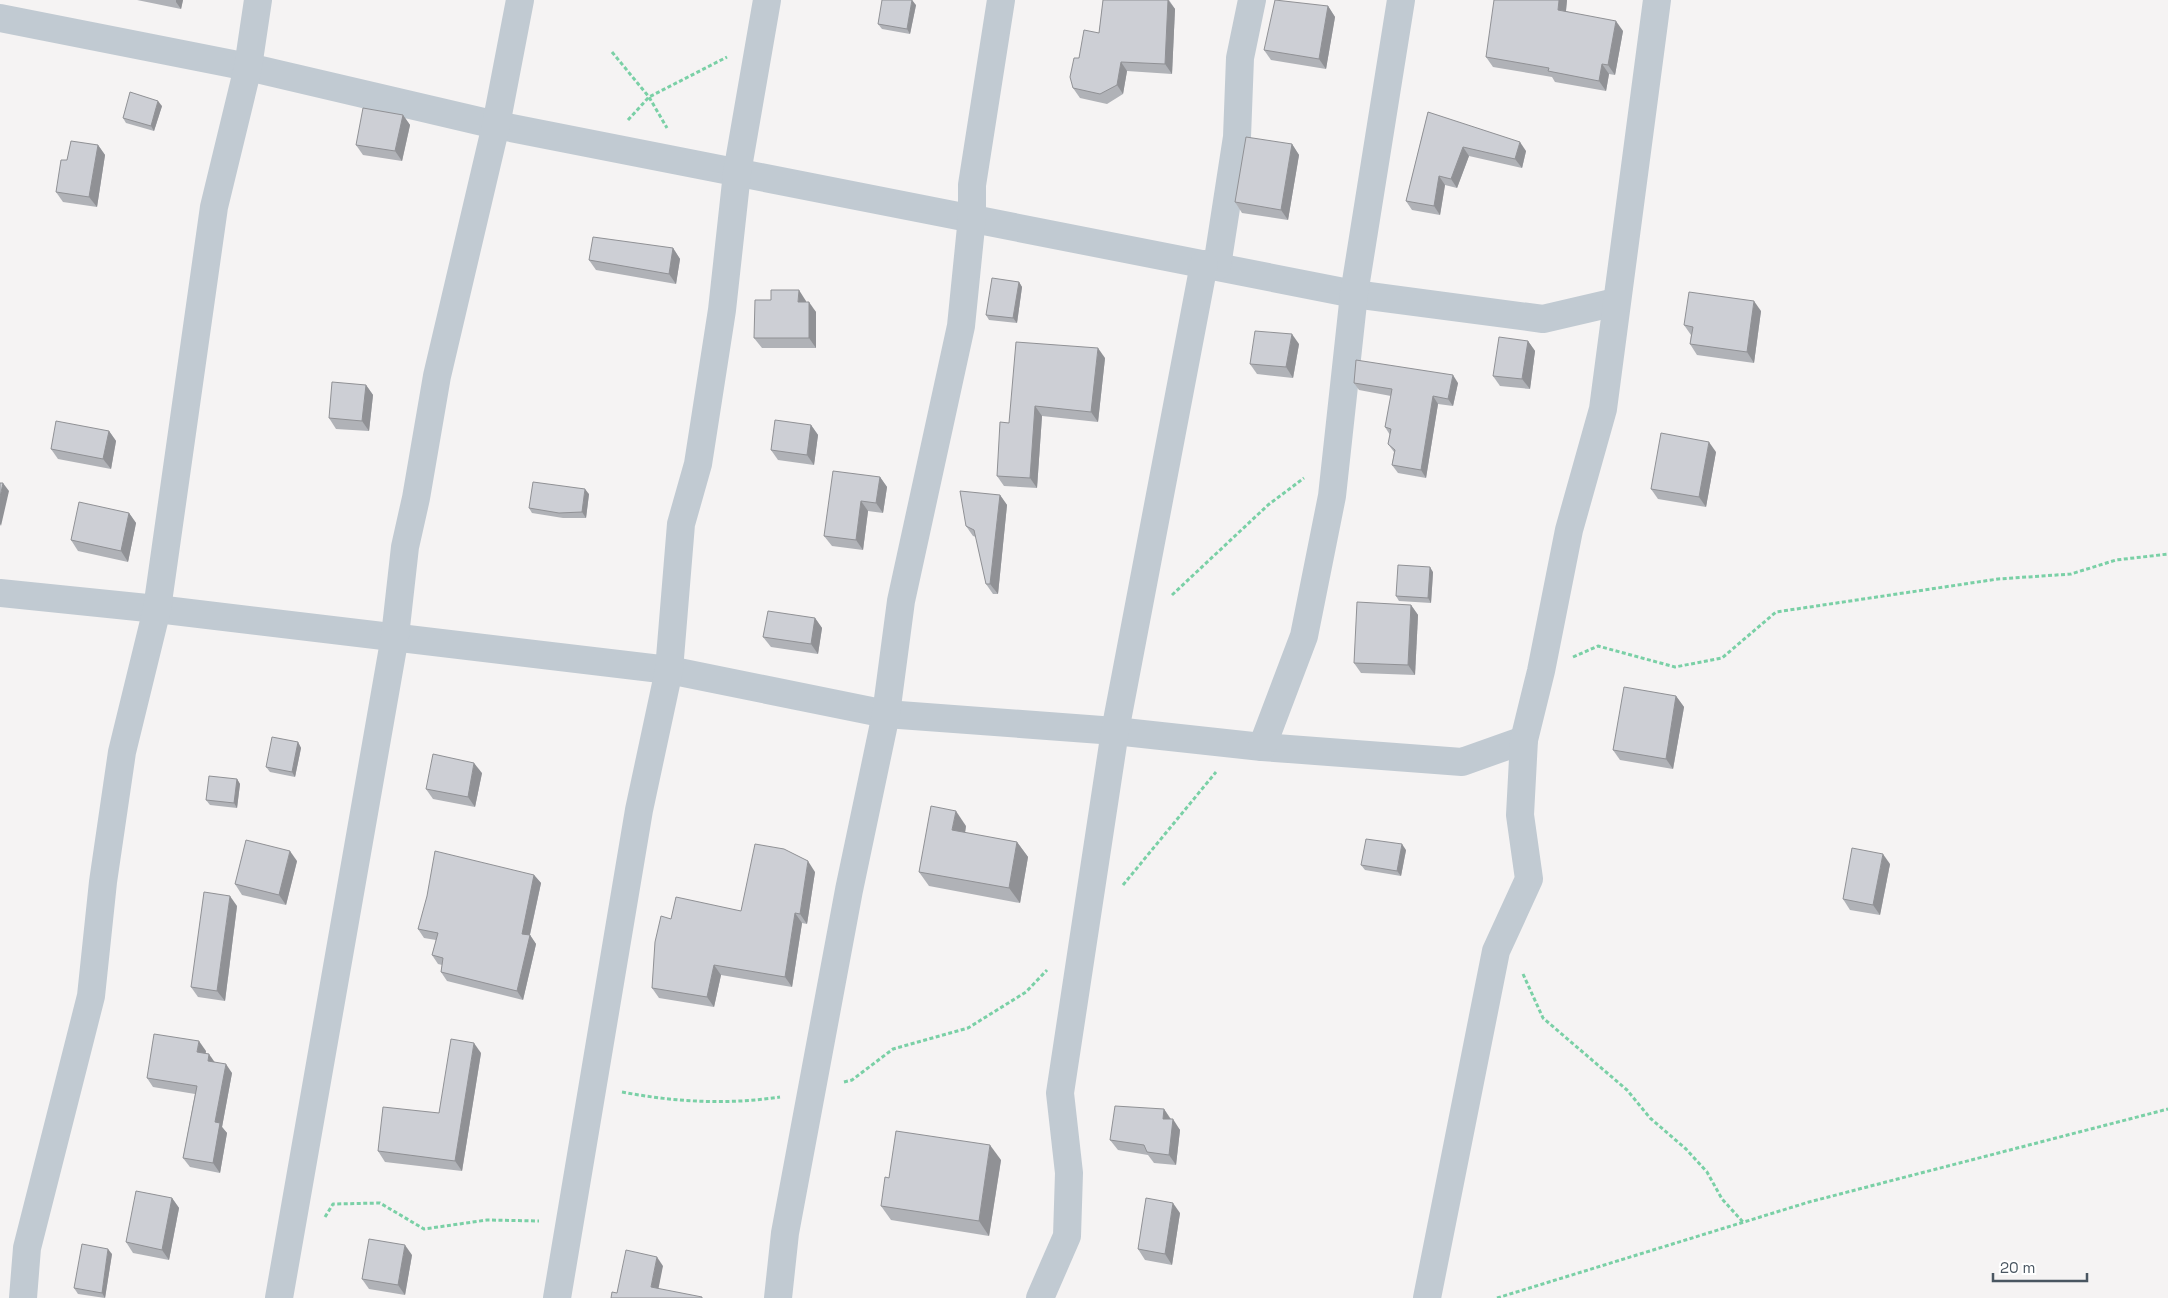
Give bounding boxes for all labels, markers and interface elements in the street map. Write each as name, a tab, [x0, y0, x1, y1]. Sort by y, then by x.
scale bar	[1993, 1250, 2087, 1282]
text: 20 m	[2000, 1258, 2035, 1277]

